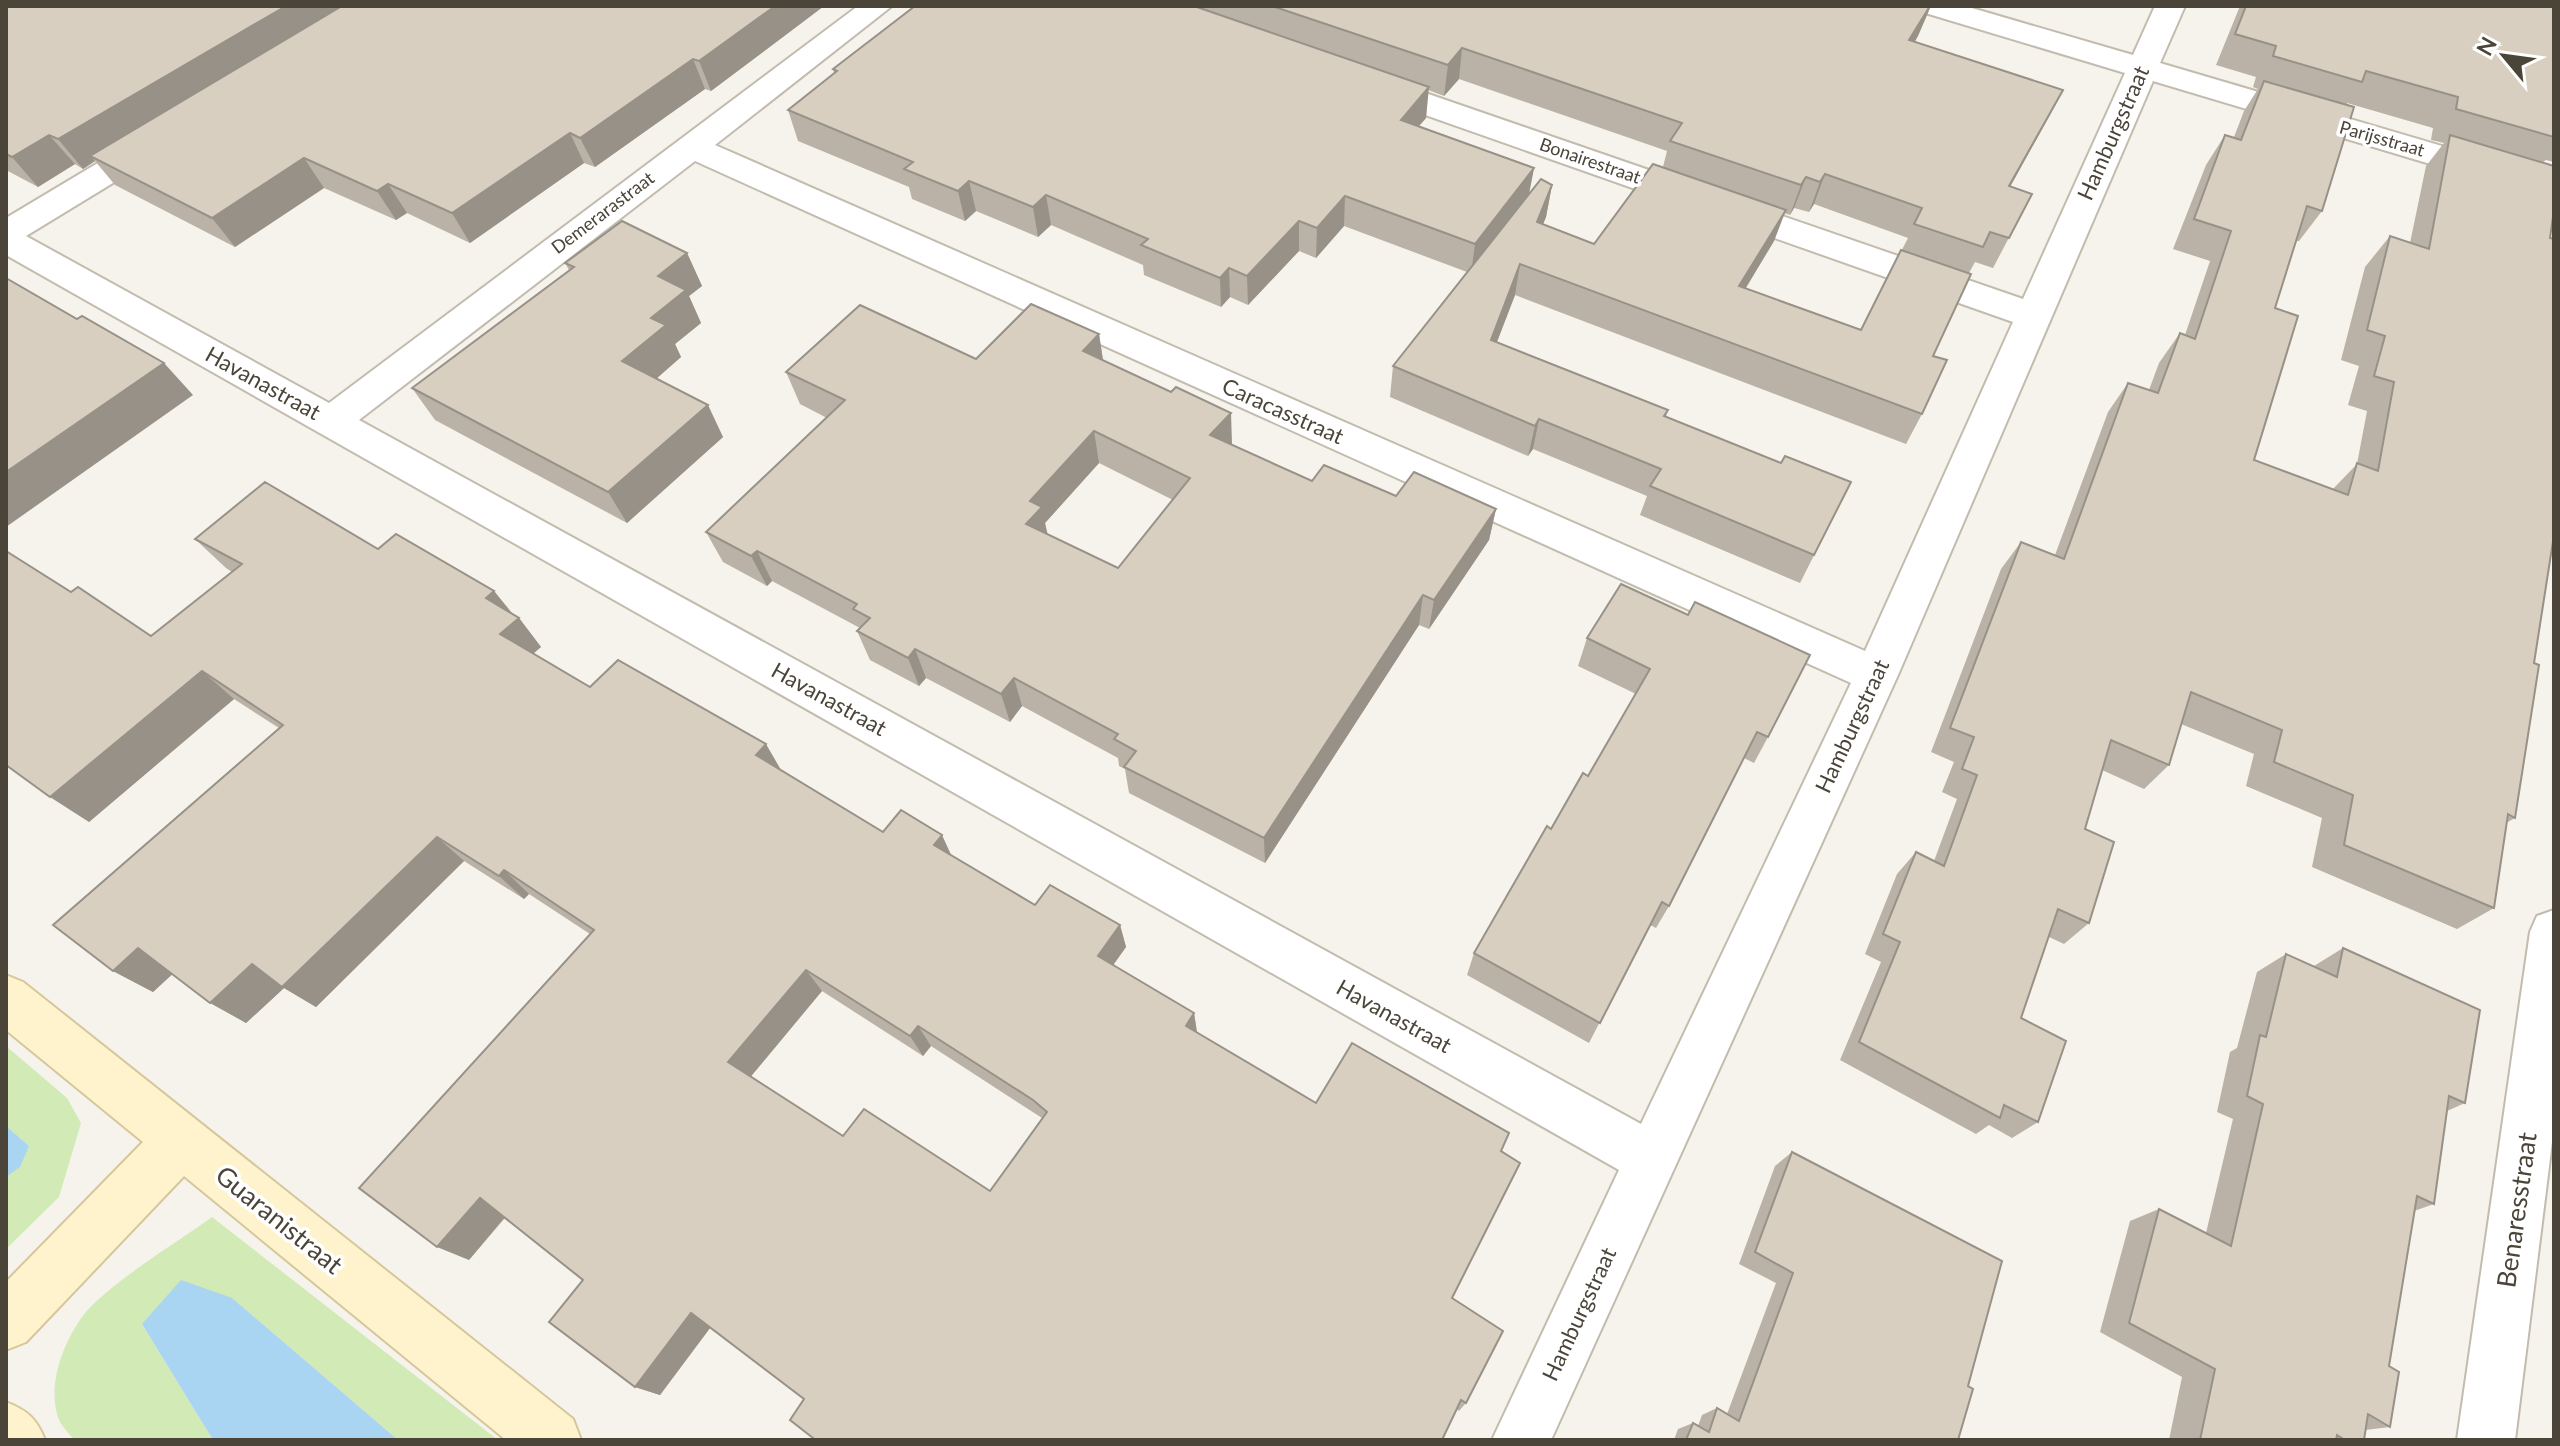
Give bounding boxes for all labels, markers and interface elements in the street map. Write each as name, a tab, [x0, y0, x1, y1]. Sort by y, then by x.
north arrow	[2464, 16, 2544, 96]
text: N	[2470, 32, 2502, 60]
street label: Hamburgstraat	[2071, 61, 2154, 204]
street label: Parijsstraat	[2337, 115, 2428, 161]
street label: Bonairestraat	[1537, 132, 1644, 188]
street label: Demerarastraat	[547, 166, 659, 258]
street label: Havanastraat	[201, 340, 326, 425]
street label: Caracasstraat	[1218, 372, 1348, 449]
street label: Hamburgstraat	[1809, 655, 1894, 797]
street label: Havanastraat	[767, 656, 892, 741]
street label: Havanastraat	[1332, 973, 1457, 1058]
street label: Benaresstraat	[2489, 1129, 2543, 1290]
street label: Guaranistraat	[210, 1158, 350, 1281]
street label: Hamburgstraat	[1536, 1243, 1621, 1385]

